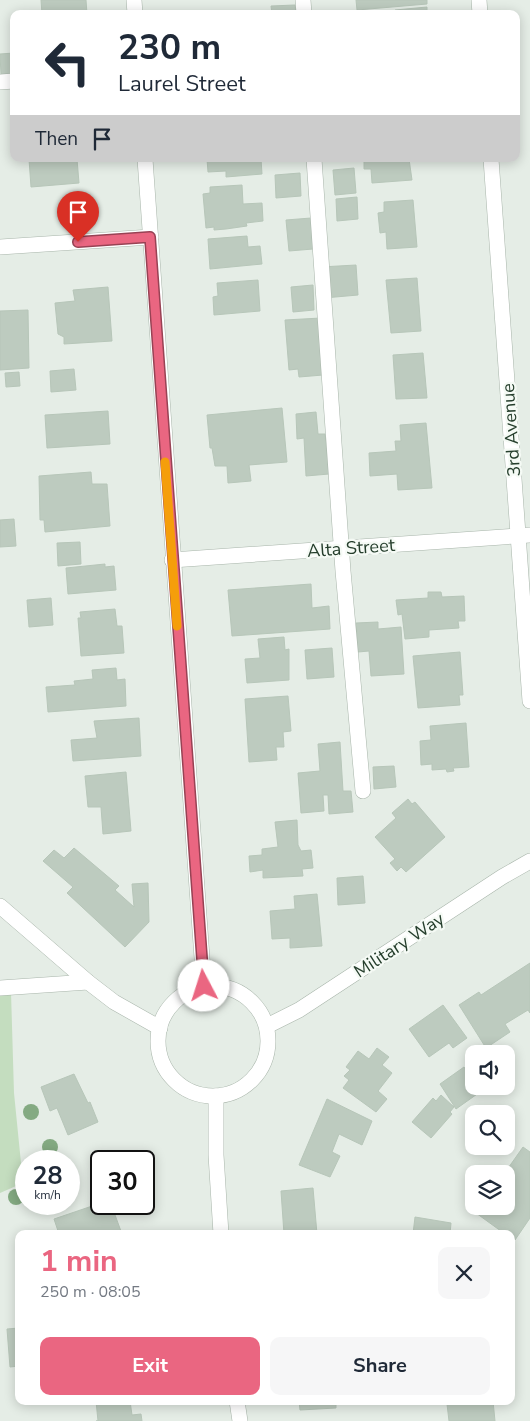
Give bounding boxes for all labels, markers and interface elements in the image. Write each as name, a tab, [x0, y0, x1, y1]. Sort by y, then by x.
text: 230 m	[118, 24, 221, 71]
icon: left	[35, 30, 100, 95]
text: Laurel Street	[118, 69, 246, 99]
icon: arrive	[88, 125, 116, 153]
text: Then	[35, 126, 78, 152]
pin	[57, 191, 99, 242]
icon: arrive	[64, 198, 92, 226]
street label: 3rd Avenue	[496, 383, 526, 477]
street label: Alta Street	[306, 533, 396, 563]
street label: Military Way	[349, 906, 449, 983]
position arrow	[177, 959, 229, 1011]
map controls	[465, 1045, 515, 1215]
button: sound	[465, 1045, 515, 1095]
button: search	[465, 1105, 515, 1155]
speed limit sign: 30	[90, 1150, 155, 1215]
text: 28	[32, 1159, 63, 1193]
button: layers	[465, 1165, 515, 1215]
text: km/h	[34, 1187, 61, 1203]
text: 1 min	[40, 1241, 118, 1282]
button: close	[438, 1247, 490, 1299]
text: 250 m · 08:05	[40, 1281, 141, 1303]
button: Exit	[40, 1337, 260, 1395]
button: Share	[270, 1337, 490, 1395]

